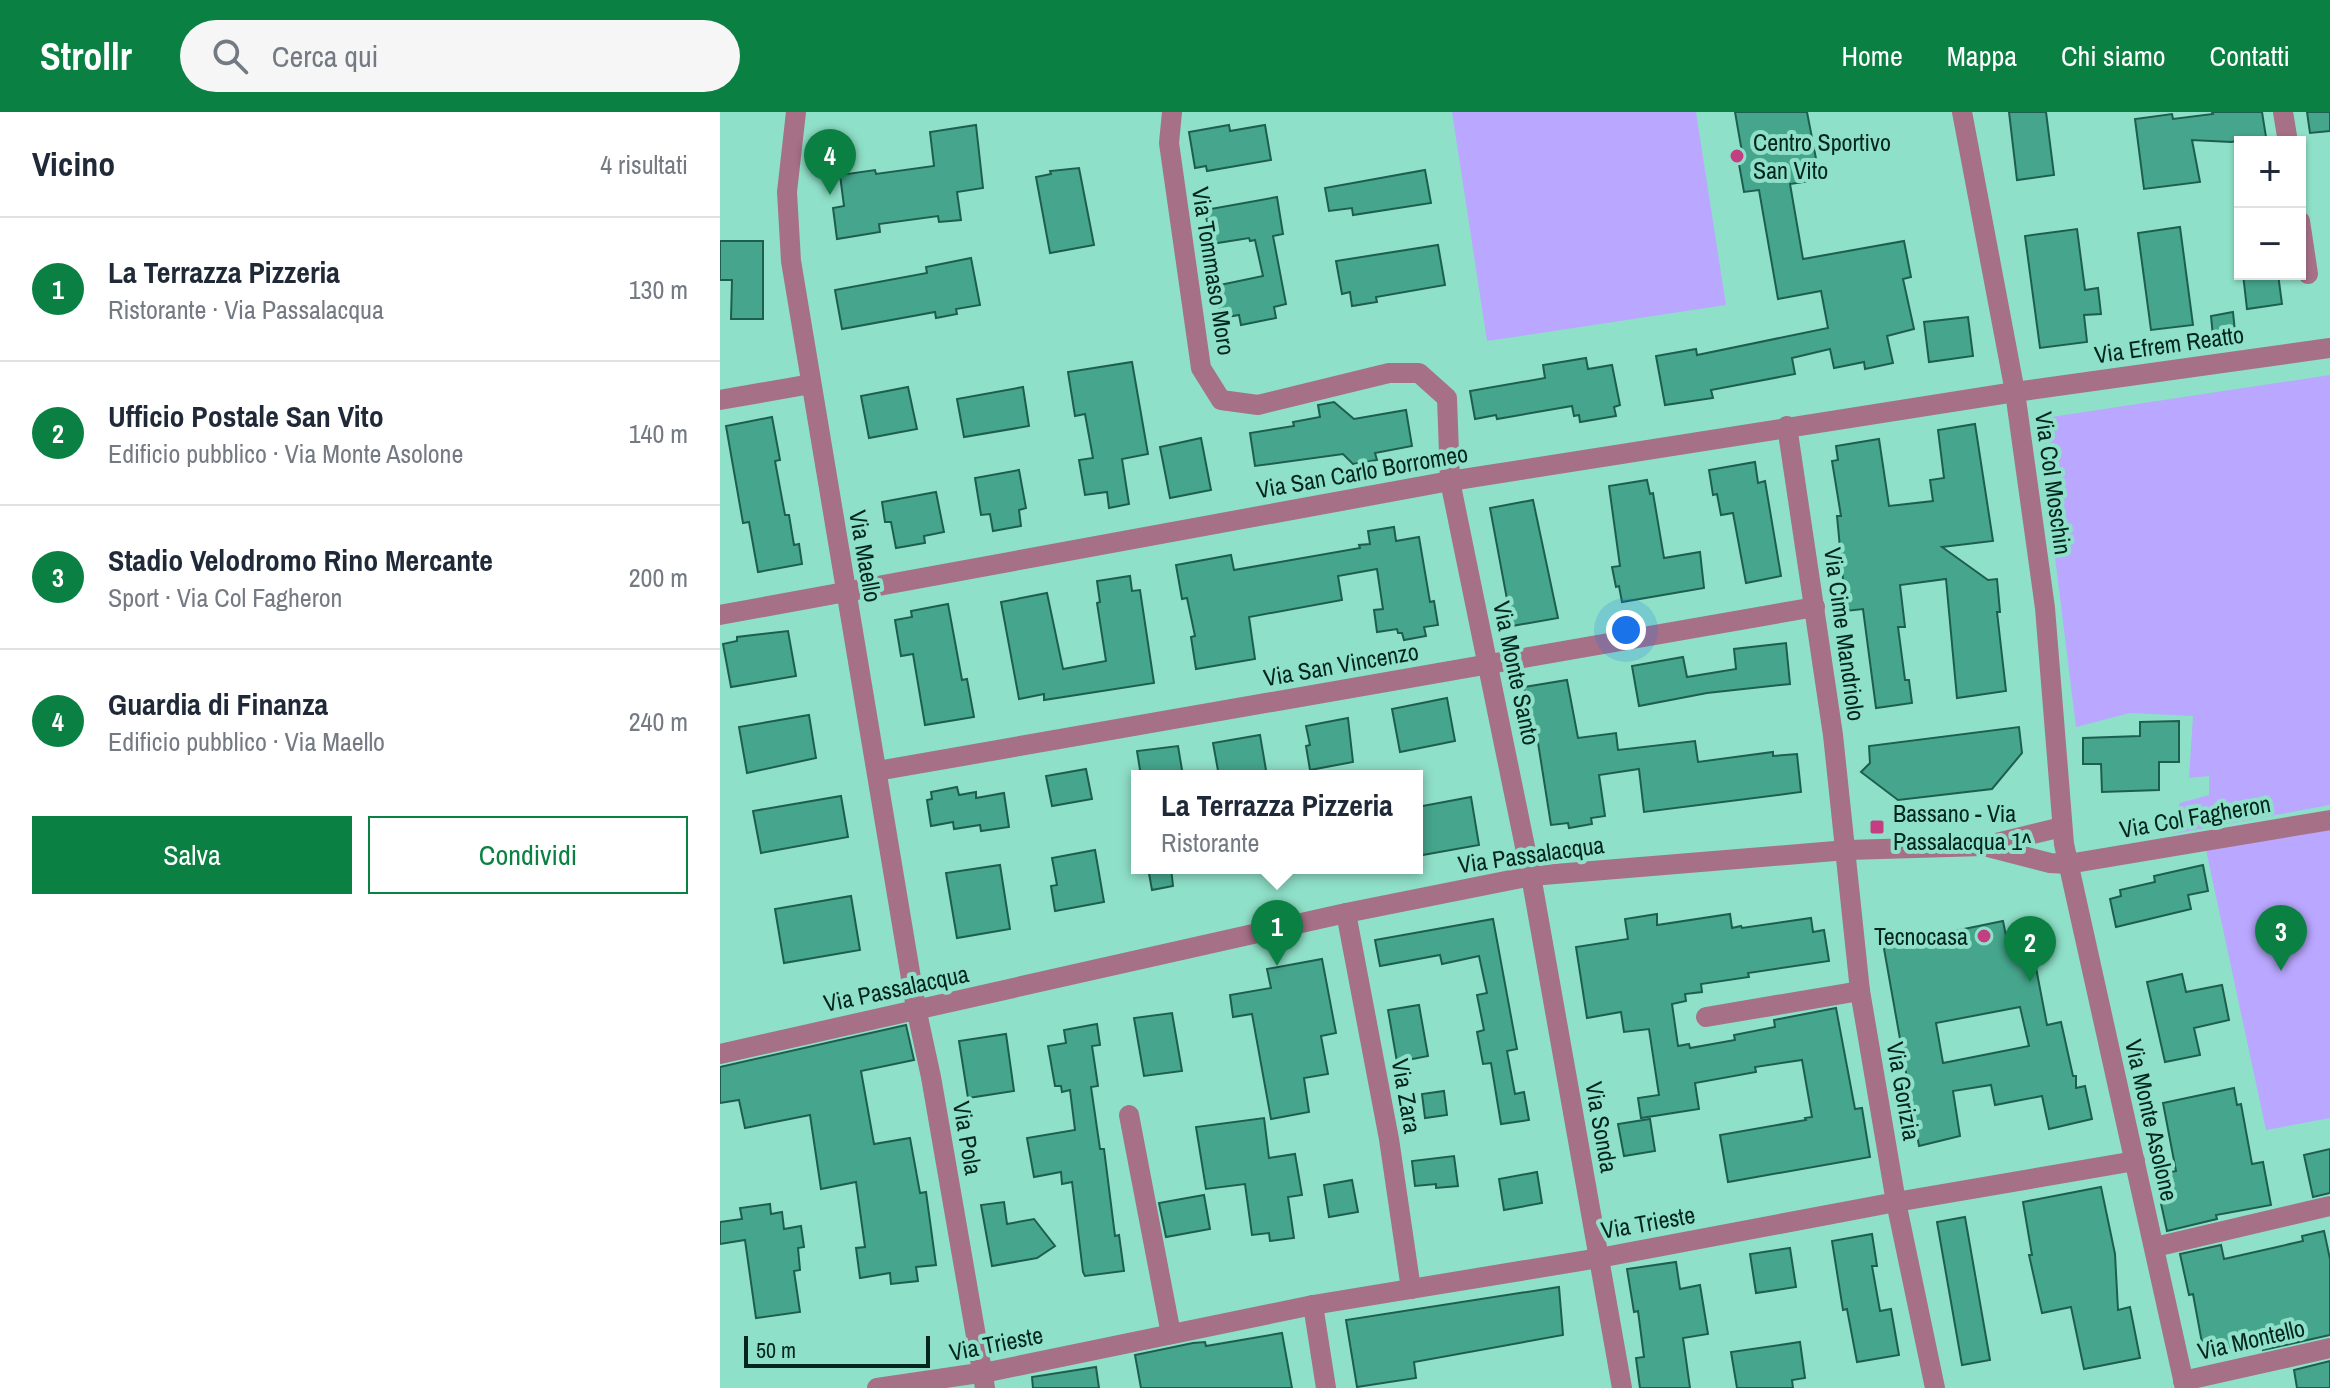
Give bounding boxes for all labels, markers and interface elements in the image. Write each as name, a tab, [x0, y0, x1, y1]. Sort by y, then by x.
search box	[180, 20, 740, 92]
text: Strollr	[40, 31, 132, 82]
icon: search	[208, 34, 252, 78]
text: Cerca qui	[272, 36, 378, 76]
text: Home	[1841, 37, 1903, 75]
text: Mappa	[1947, 37, 2017, 75]
text: Chi siamo	[2061, 37, 2166, 75]
text: Contatti	[2210, 37, 2290, 75]
place label: Centro Sportivo San Vito	[1753, 126, 1891, 186]
pin: 4	[804, 129, 856, 195]
map controls	[2234, 136, 2306, 280]
button: +	[2234, 136, 2306, 208]
text: Vicino	[32, 141, 115, 187]
text: 4 risultati	[600, 147, 688, 182]
marker: Centro Sportivo San Vito	[1728, 147, 1746, 165]
street label: Via Tommaso Moro	[1185, 185, 1243, 357]
button: −	[2234, 208, 2306, 280]
text: La Terrazza Pizzeria	[108, 252, 340, 292]
text: 1	[52, 272, 64, 307]
text: 130 m	[629, 272, 688, 307]
text: Ristorante · Via Passalacqua	[108, 292, 384, 327]
street label: Via Efrem Reatto	[2092, 318, 2246, 370]
text: Ufficio Postale San Vito	[108, 396, 384, 436]
street label: Via Col Moschin	[2028, 409, 2080, 557]
text: 2	[52, 416, 64, 451]
text: 140 m	[629, 416, 688, 451]
text: Edificio pubblico · Via Monte Asolone	[108, 436, 463, 471]
street label: Via San Carlo Borromeo	[1254, 437, 1470, 505]
street label: Via Maello	[842, 508, 890, 604]
text: Stadio Velodromo Rino Mercante	[108, 540, 493, 580]
street label: Via Cime Mandriolo	[1817, 545, 1873, 723]
text: 3	[52, 560, 64, 595]
text: 200 m	[629, 560, 688, 595]
text: Sport · Via Col Fagheron	[108, 580, 342, 615]
street label: Via Monte Santo	[1486, 598, 1548, 748]
your location	[1606, 610, 1646, 650]
street label: Via San Vincenzo	[1261, 635, 1421, 693]
text: Guardia di Finanza	[108, 684, 328, 724]
text: 4	[52, 704, 64, 739]
text: 240 m	[629, 704, 688, 739]
text: Edificio pubblico · Via Maello	[108, 724, 385, 759]
popup	[1131, 770, 1423, 874]
text: La Terrazza Pizzeria	[1161, 785, 1393, 825]
street label: Via Col Fagheron	[2117, 787, 2273, 845]
place label: Bassano - Via Passalacqua 1^	[1893, 797, 2032, 857]
button: Salva	[32, 816, 352, 894]
button: Condividi	[368, 816, 688, 894]
marker: Bassano - Via Passalacqua 1^	[1868, 818, 1886, 836]
text: Ristorante	[1161, 825, 1259, 860]
street label: Via Passalacqua	[1456, 828, 1606, 880]
pin: 1	[1251, 900, 1303, 966]
pin: 3	[2255, 905, 2307, 971]
pin: 2	[2004, 916, 2056, 982]
place label: Tecnocasa	[1874, 920, 1968, 952]
marker: Tecnocasa	[1975, 927, 1993, 945]
street label: Via Passalacqua	[821, 957, 971, 1019]
street label: Via Monte Asolone	[2118, 1036, 2186, 1204]
street label: Via Gorizia	[1880, 1039, 1928, 1143]
street label: Via Zara	[1385, 1056, 1429, 1136]
street label: Via Sonda	[1578, 1079, 1626, 1175]
street label: Via Pola	[946, 1099, 990, 1177]
street label: Via Trieste	[1599, 1198, 1697, 1246]
street label: Via Montello	[2194, 1311, 2308, 1367]
street label: Via Trieste	[946, 1318, 1046, 1368]
scale bar	[744, 1332, 930, 1368]
text: 50 m	[756, 1335, 796, 1365]

